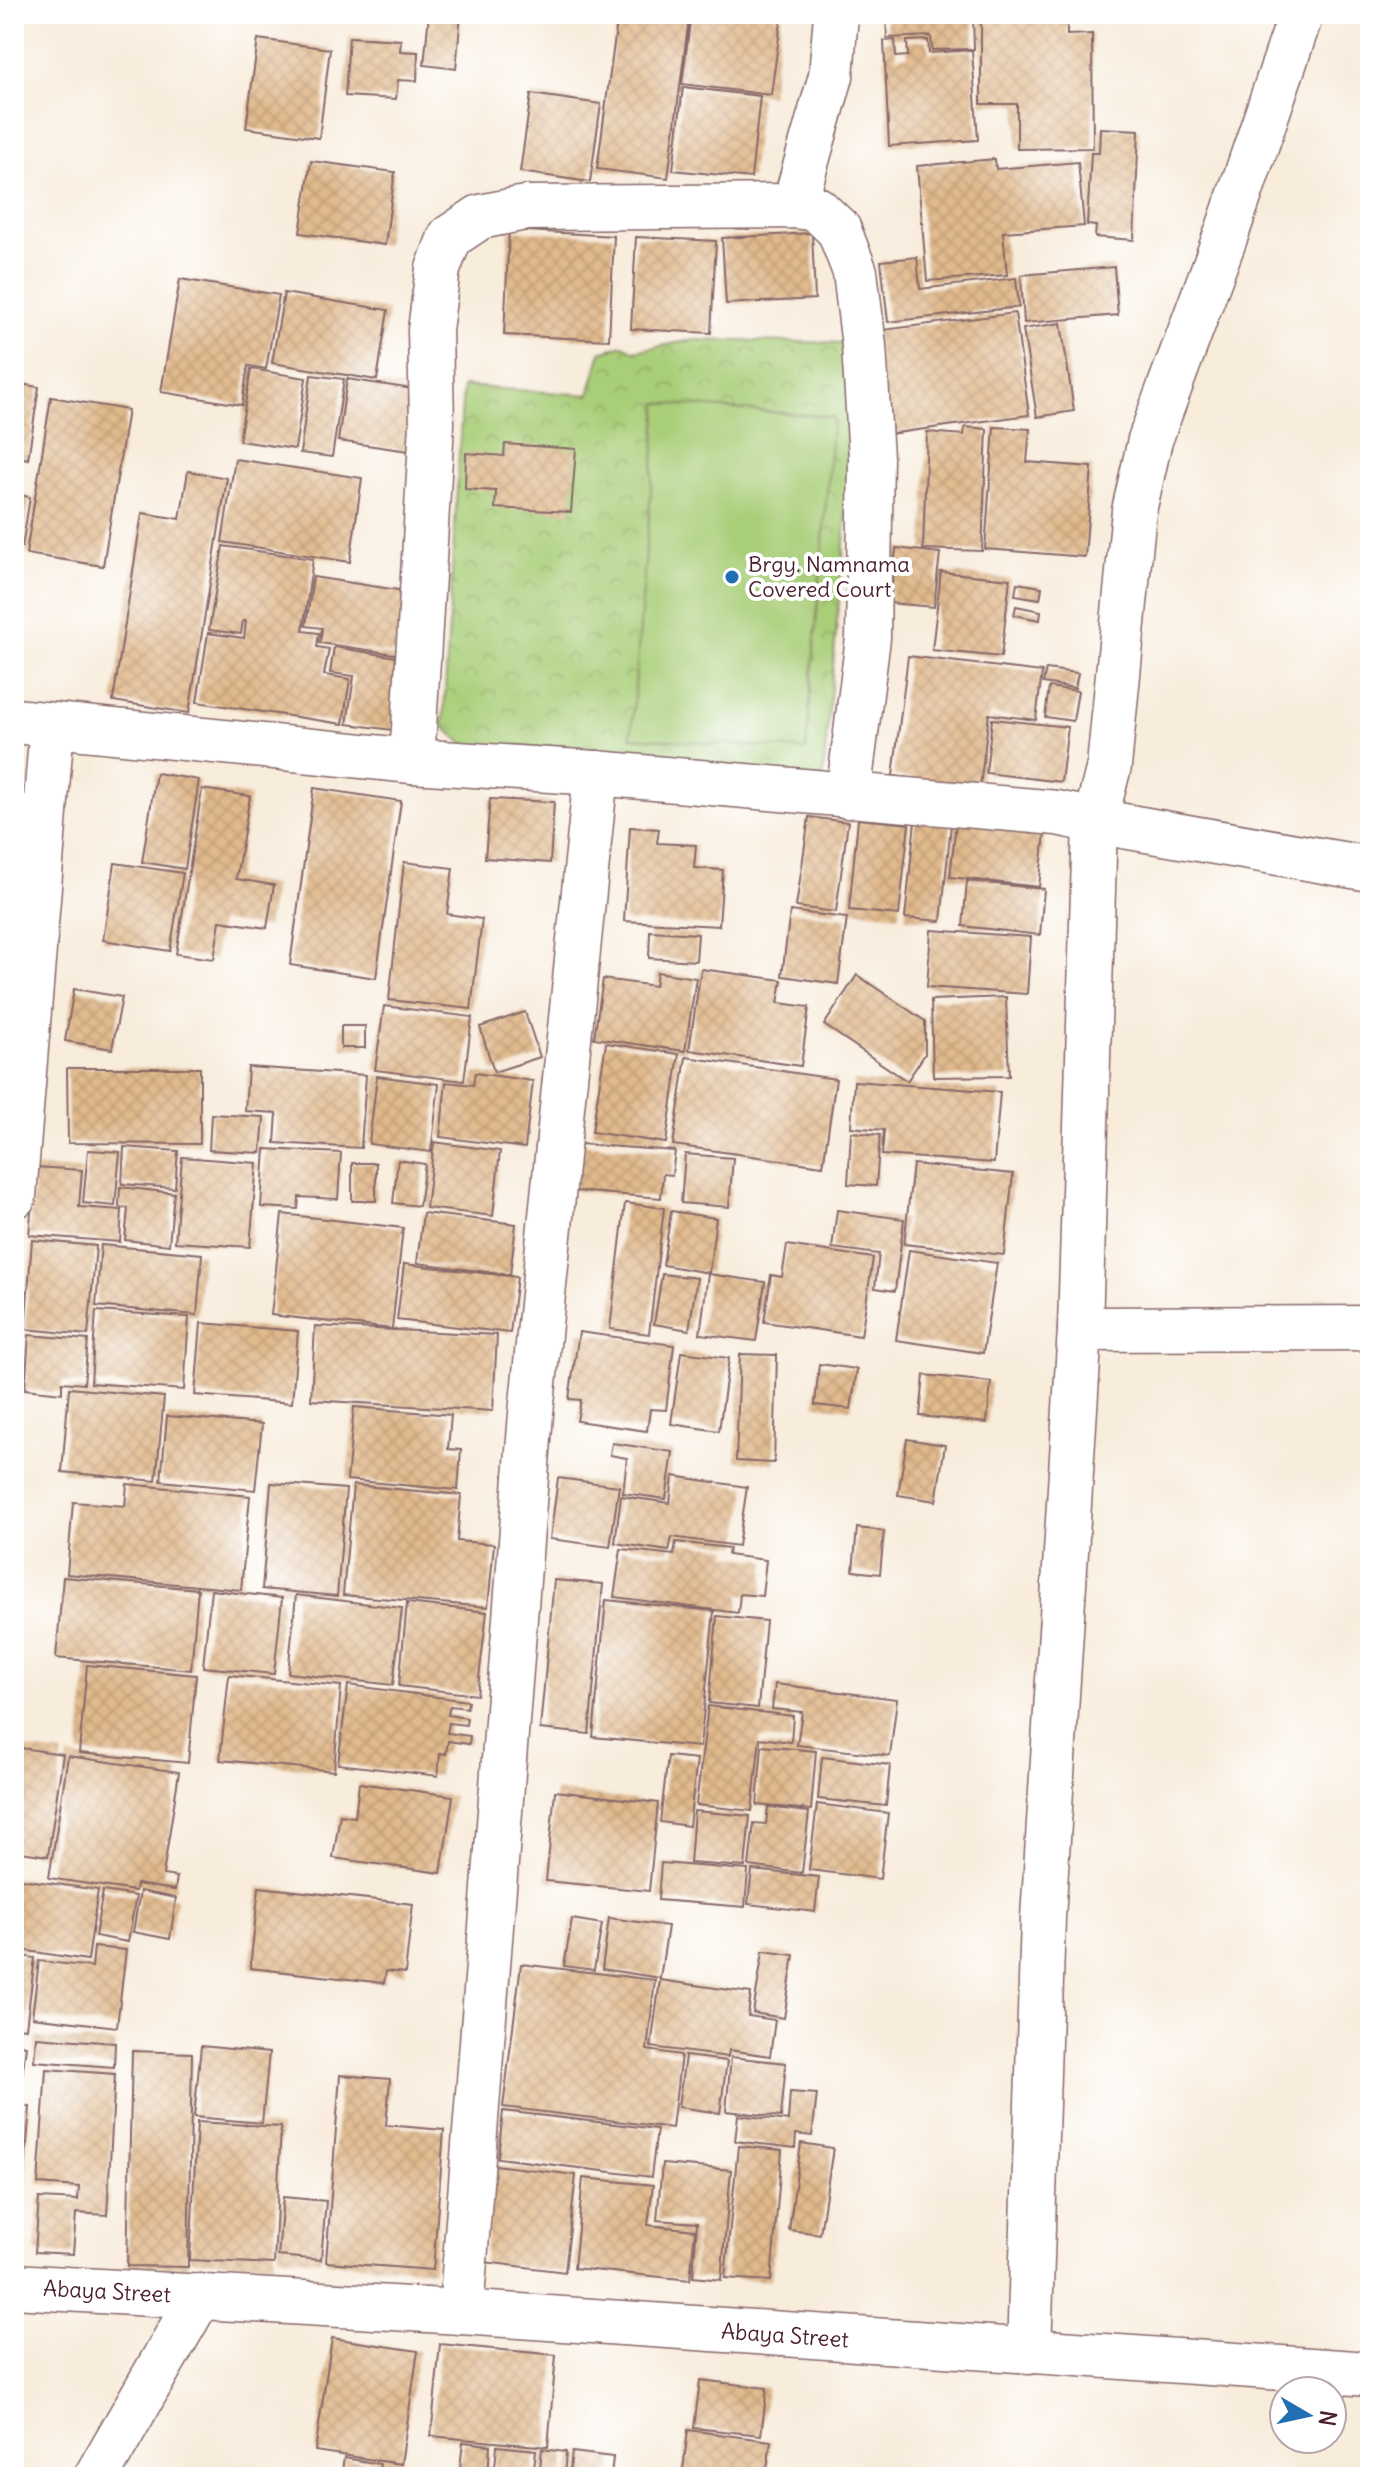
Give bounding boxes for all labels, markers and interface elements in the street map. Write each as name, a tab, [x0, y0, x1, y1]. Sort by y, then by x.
place label: Brgy. Namnama Covered Court	[748, 550, 910, 603]
marker: Brgy. Namnama Covered Court	[723, 568, 741, 586]
street label: Abaya Street	[42, 2274, 172, 2308]
street label: Abaya Street	[720, 2317, 850, 2353]
north arrow	[1268, 2375, 1348, 2455]
text: N	[1313, 2408, 1343, 2428]

